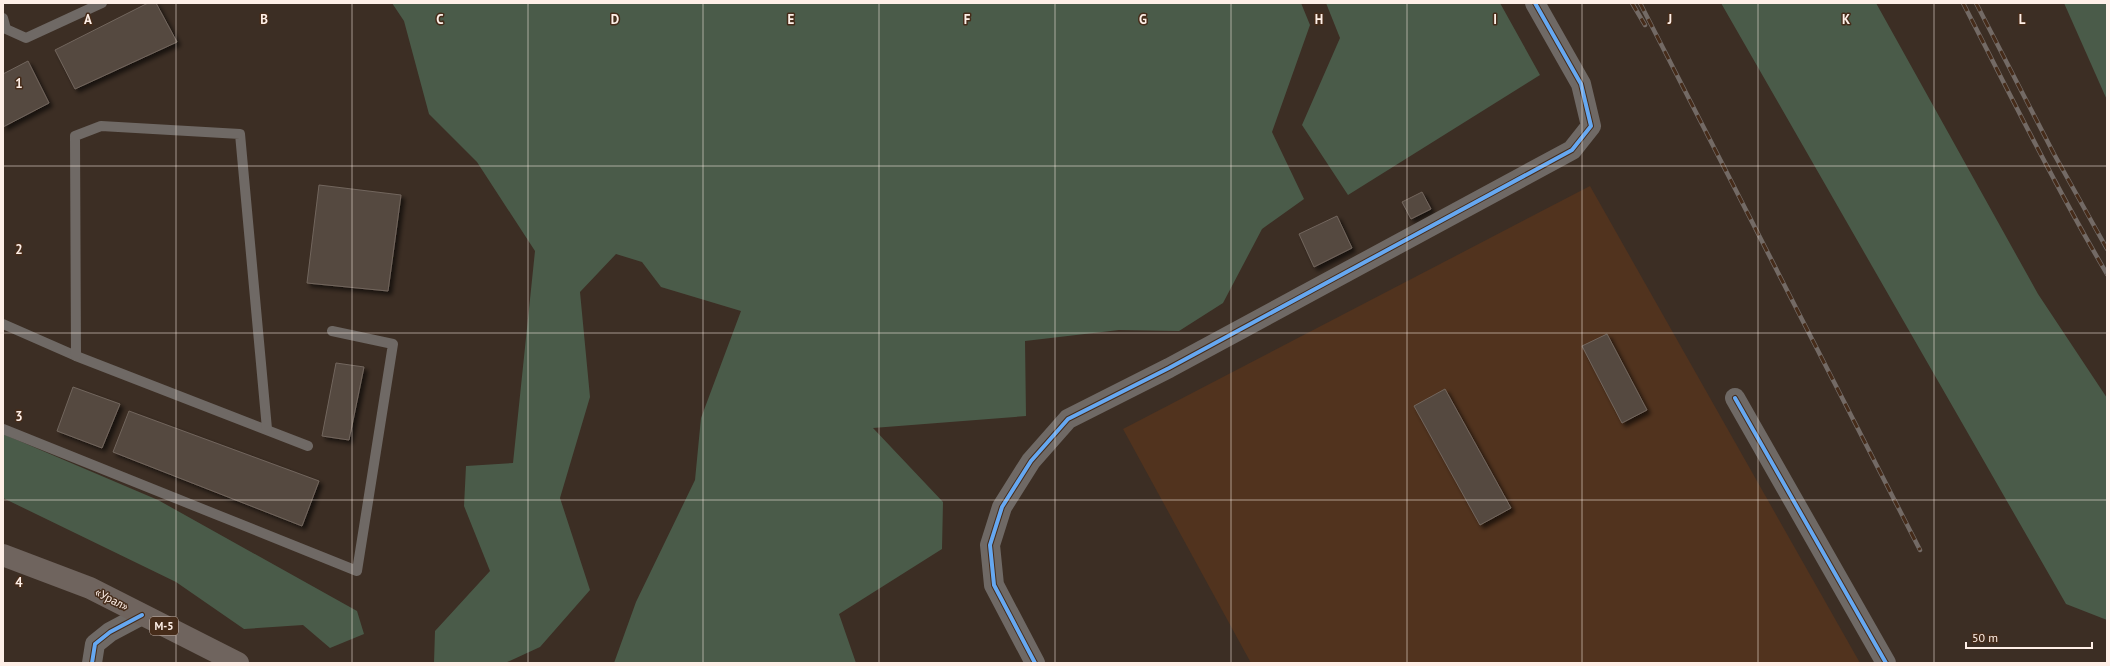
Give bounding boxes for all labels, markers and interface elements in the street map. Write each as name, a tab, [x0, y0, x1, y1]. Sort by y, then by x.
text: A	[84, 11, 92, 28]
text: B	[260, 11, 268, 28]
text: C	[436, 11, 444, 28]
text: D	[611, 11, 619, 28]
text: E	[788, 11, 795, 28]
text: F	[964, 11, 971, 28]
text: G	[1139, 11, 1147, 28]
text: H	[1315, 11, 1323, 28]
text: I	[1493, 11, 1497, 28]
text: J	[1667, 11, 1672, 28]
text: K	[1842, 11, 1850, 28]
text: L	[2019, 11, 2026, 28]
text: 1	[15, 75, 23, 92]
text: 2	[15, 241, 23, 258]
text: 3	[15, 408, 23, 425]
text: 4	[15, 574, 23, 591]
street label: «Урал»	[93, 584, 132, 614]
road number: М-5	[150, 617, 178, 635]
scale bar	[1966, 624, 2092, 650]
text: 50 m	[1972, 630, 1998, 645]

